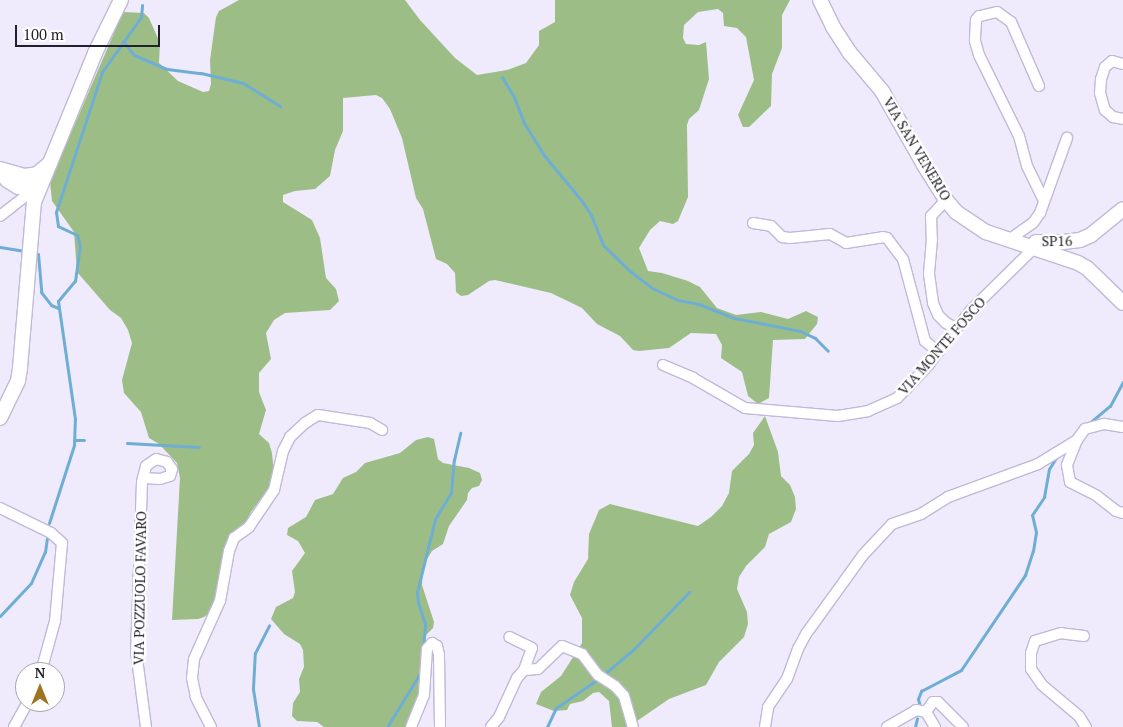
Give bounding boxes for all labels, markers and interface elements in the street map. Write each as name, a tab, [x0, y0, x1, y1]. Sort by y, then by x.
scale bar	[18, 15, 162, 47]
text: 100 m	[23, 24, 64, 44]
street label: VIA SAN VENERIO	[879, 94, 955, 204]
street label: SP16	[1041, 232, 1073, 250]
street label: VIA MONTE FOSCO	[895, 293, 989, 399]
street label: VIA POZZUOLO FAVARO	[130, 511, 150, 665]
north arrow	[15, 662, 65, 712]
text: N	[35, 663, 45, 682]

